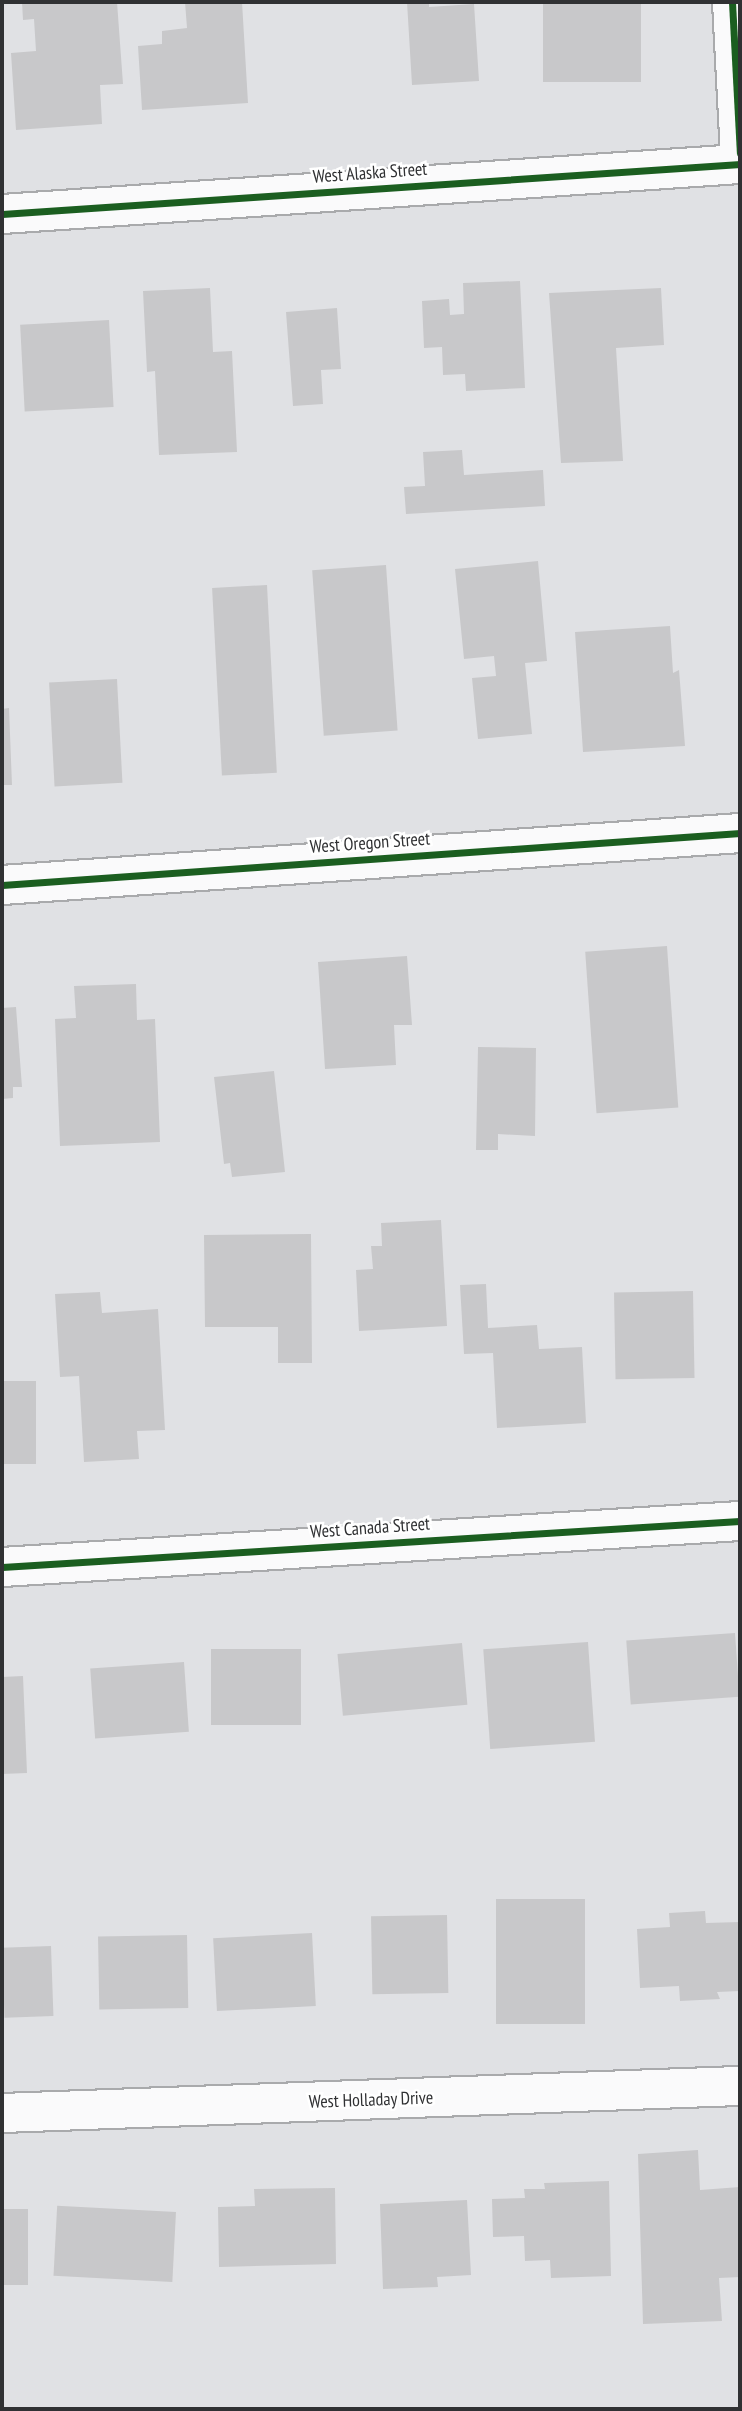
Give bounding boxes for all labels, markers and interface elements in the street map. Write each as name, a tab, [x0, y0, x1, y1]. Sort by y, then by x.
street label: West Alaska Street	[312, 158, 428, 188]
street label: West Oregon Street	[309, 828, 431, 858]
street label: West Canada Street	[309, 1513, 431, 1543]
street label: West Holladay Drive	[308, 2087, 434, 2113]

